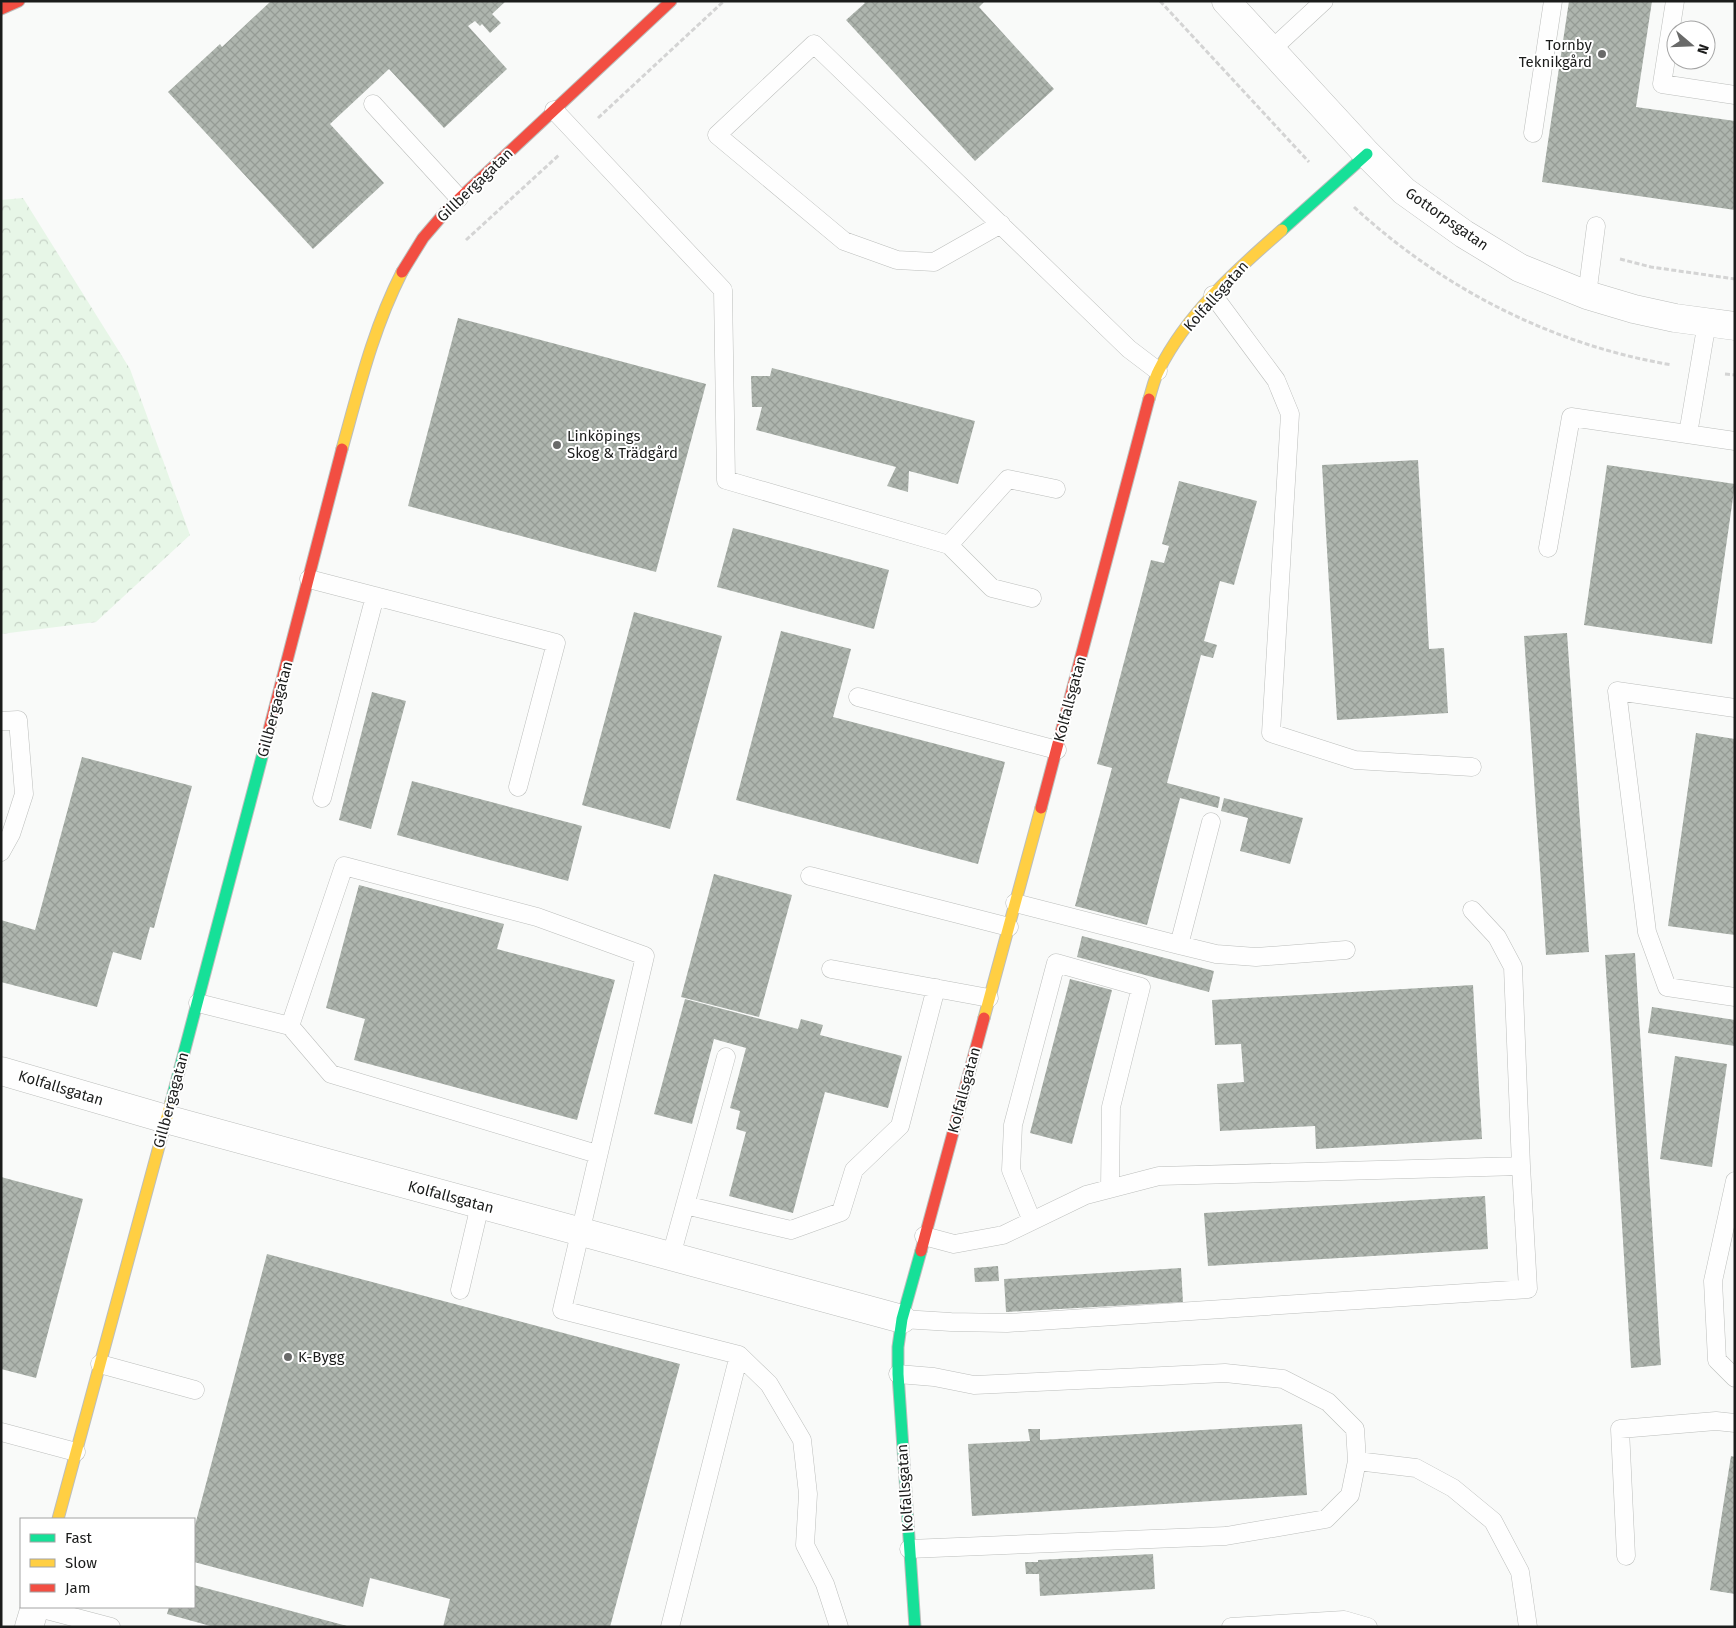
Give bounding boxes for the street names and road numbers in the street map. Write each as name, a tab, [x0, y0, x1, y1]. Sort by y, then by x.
street label: Gillbergagatan	[433, 144, 517, 226]
street label: Gottorpsgatan	[1402, 184, 1492, 254]
street label: Kolfallsgatan	[1180, 257, 1252, 335]
street label: Kolfallsgatan	[1050, 654, 1090, 744]
street label: Gillbergagatan	[254, 659, 296, 759]
street label: Kolfallsgatan	[944, 1045, 984, 1135]
street label: Gillbergagatan	[150, 1050, 192, 1150]
street label: Kolfallsgatan	[16, 1066, 106, 1110]
street label: Kolfallsgatan	[406, 1177, 496, 1217]
street label: Kolfallsgatan	[893, 1443, 917, 1533]

